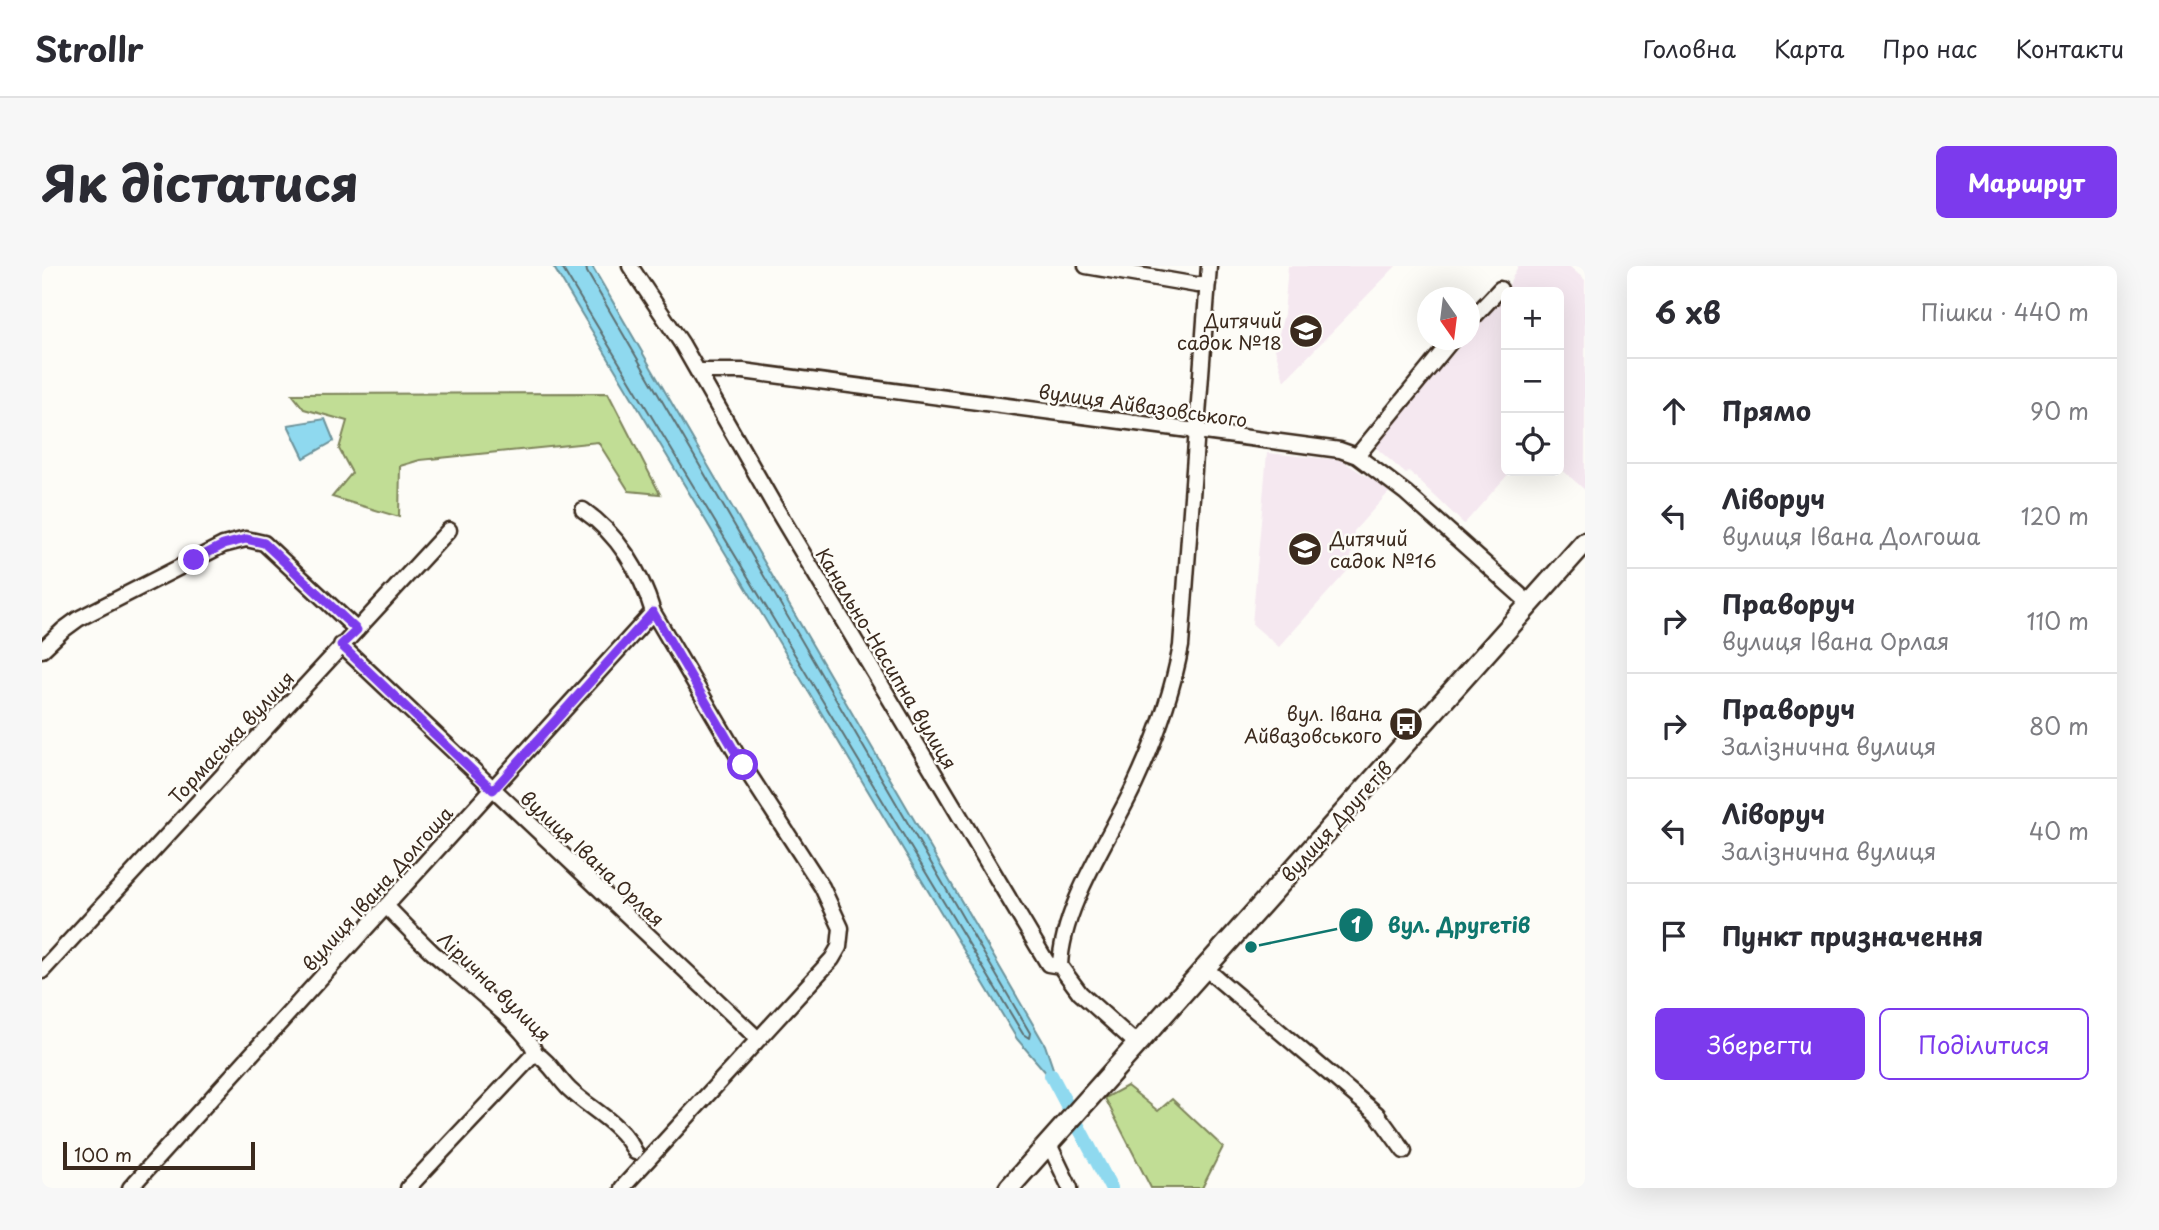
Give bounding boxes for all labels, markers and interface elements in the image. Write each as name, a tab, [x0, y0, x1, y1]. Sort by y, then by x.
text: Strollr	[35, 23, 144, 73]
text: Головна	[1643, 30, 1736, 66]
text: Карта	[1774, 30, 1844, 66]
text: Про нас	[1882, 30, 1977, 66]
text: Контакти	[2015, 30, 2124, 66]
text: Як дістатися	[42, 145, 359, 219]
button: Маршрут	[1936, 146, 2117, 218]
north arrow	[1417, 287, 1480, 350]
map controls	[1501, 287, 1564, 476]
button: +	[1501, 287, 1564, 350]
text: 6 хв	[1655, 289, 1721, 334]
text: Пішки · 440 m	[1921, 294, 2089, 329]
place label: Дитячий садок №18	[1177, 306, 1282, 356]
school or university icon: Дитячий садок №18	[1287, 312, 1325, 350]
button: −	[1501, 350, 1564, 413]
street label: вулиця Айвазовського	[1037, 376, 1249, 434]
text: Прямо	[1722, 391, 1811, 430]
icon: ahead	[1655, 392, 1693, 430]
text: 90 m	[2030, 393, 2089, 428]
button: locate	[1501, 413, 1564, 476]
text: Ліворуч	[1722, 479, 1825, 518]
icon: left	[1655, 497, 1693, 535]
text: 120 m	[2021, 498, 2089, 533]
text: вулиця Івана Долгоша	[1722, 518, 1980, 553]
place label: Дитячий садок №16	[1329, 524, 1437, 574]
school or university icon: Дитячий садок №16	[1286, 530, 1324, 568]
street label: Канально-Насипна вулиця	[810, 542, 964, 774]
route end	[178, 544, 209, 575]
text: Праворуч	[1722, 584, 1855, 623]
icon: right	[1655, 602, 1693, 640]
text: 110 m	[2027, 603, 2089, 638]
text: вулиця Івана Орлая	[1722, 623, 1949, 658]
street label: Тормаська вулиця	[162, 664, 300, 810]
text: Праворуч	[1722, 689, 1855, 728]
place label: вул. Івана Айвазовського	[1244, 699, 1382, 749]
bus stop icon: вул. Івана Айвазовського	[1387, 705, 1425, 743]
icon: right	[1655, 707, 1693, 745]
text: 80 m	[2029, 708, 2089, 743]
text: Залізнична вулиця	[1722, 728, 1937, 763]
route start	[727, 749, 758, 780]
street label: вулиця Другетів	[1274, 754, 1398, 888]
street label: вулиця Івана Орлая	[515, 784, 671, 932]
text: Ліворуч	[1722, 794, 1825, 833]
street label: вулиця Івана Долгоша	[295, 799, 459, 977]
icon: left	[1655, 812, 1693, 850]
text: 40 m	[2029, 813, 2089, 848]
text: Залізнична вулиця	[1722, 833, 1937, 868]
callout: вул. Другетів	[1338, 904, 1544, 946]
text: 1	[1351, 908, 1361, 940]
text: вул. Другетів	[1388, 908, 1530, 940]
text: Пункт призначення	[1722, 916, 1983, 955]
icon: arrive	[1655, 917, 1693, 955]
street label: Лірична вулиця	[432, 925, 558, 1047]
button: Зберегти	[1655, 1008, 1865, 1080]
button: Поділитися	[1879, 1008, 2089, 1080]
scale bar	[63, 1139, 256, 1171]
text: 100 m	[74, 1140, 132, 1168]

